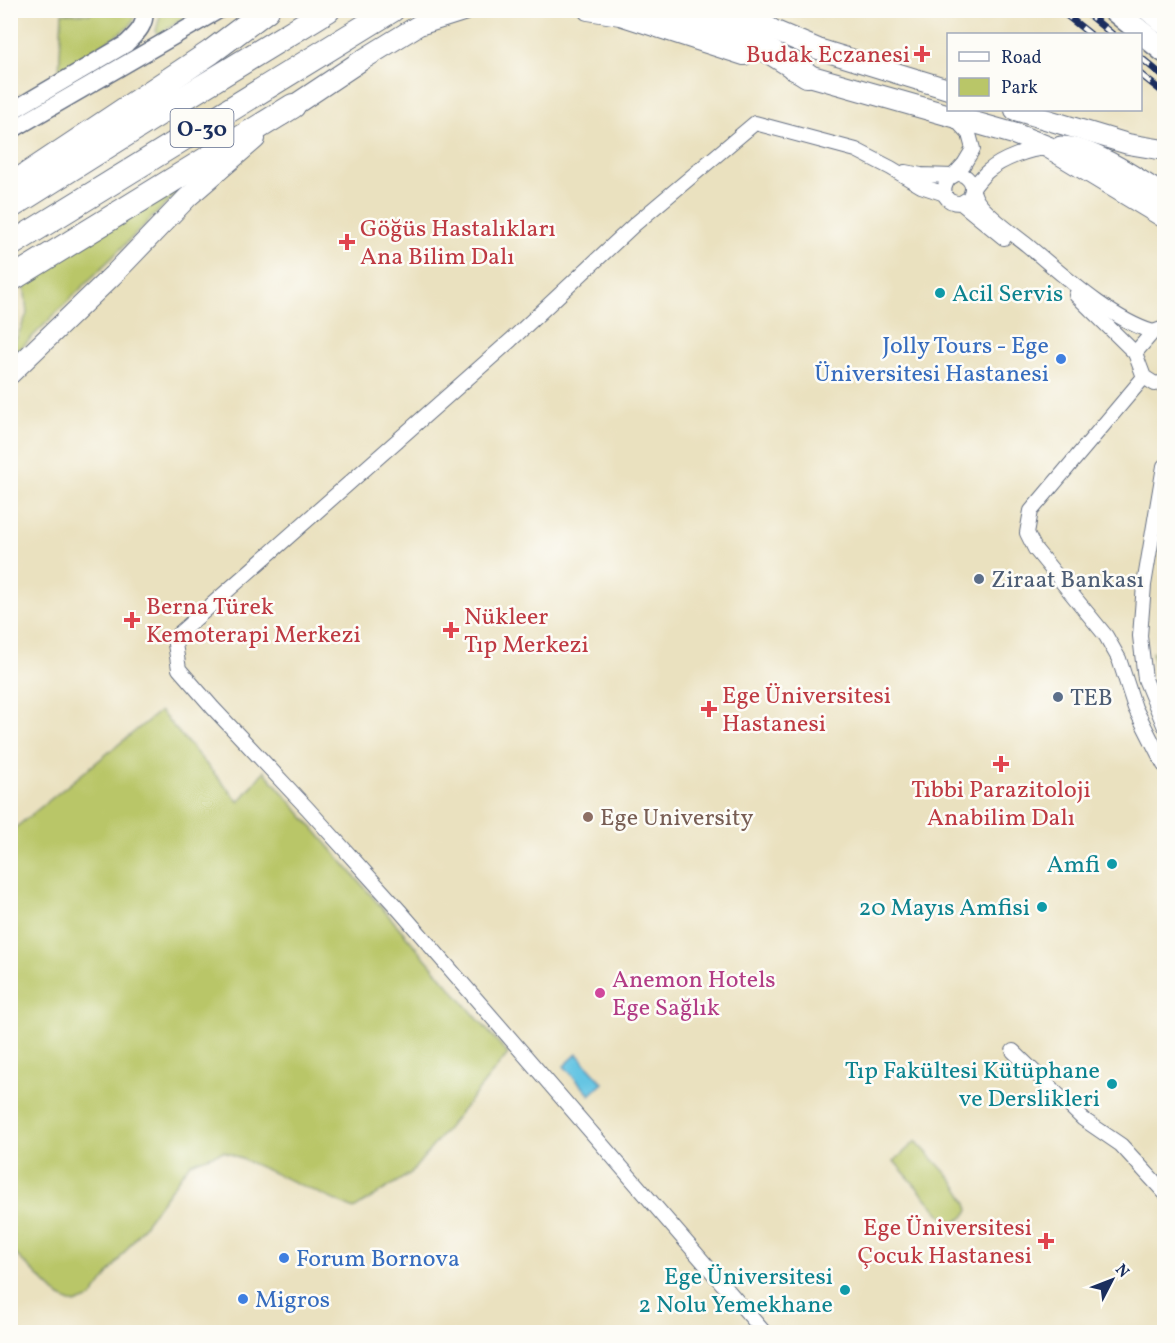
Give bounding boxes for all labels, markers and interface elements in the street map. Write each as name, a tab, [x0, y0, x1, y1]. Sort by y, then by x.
legend	[947, 33, 1142, 111]
place label: Budak Eczanesi	[746, 39, 910, 73]
text: Road	[1001, 46, 1042, 71]
marker: Budak Eczanesi	[915, 47, 929, 61]
text: Park	[1001, 76, 1038, 101]
road number: O-30	[170, 109, 234, 147]
place label: Göğüs Hastalıkları Ana Bilim Dalı	[360, 213, 556, 275]
marker: Göğüs Hastalıkları Ana Bilim Dalı	[338, 233, 356, 251]
place label: Acil Servis	[952, 278, 1063, 312]
marker: Acil Servis	[933, 286, 947, 300]
place label: Jolly Tours - Ege Üniversitesi Hastanesi	[814, 330, 1049, 392]
marker: Jolly Tours - Ege Üniversitesi Hastanesi	[1054, 352, 1068, 366]
place label: Ziraat Bankası	[991, 564, 1144, 598]
marker: Ziraat Bankası	[972, 572, 986, 586]
place label: Berna Türek Kemoterapi Merkezi	[146, 591, 361, 653]
place label: Nükleer Tıp Merkezi	[464, 601, 589, 663]
marker: Berna Türek Kemoterapi Merkezi	[123, 611, 141, 629]
marker: Nükleer Tıp Merkezi	[442, 621, 460, 639]
place label: Ege Üniversitesi Hastanesi	[722, 680, 891, 742]
place label: TEB	[1070, 682, 1113, 716]
marker: TEB	[1051, 690, 1065, 704]
marker: Ege Üniversitesi Hastanesi	[700, 700, 718, 718]
marker: Tıbbi Parazitoloji Anabilim Dalı	[992, 755, 1010, 773]
place label: Tıbbi Parazitoloji Anabilim Dalı	[911, 774, 1091, 836]
place label: Ege University	[600, 802, 753, 836]
marker: Ege University	[581, 810, 595, 824]
place label: Amfi	[1047, 849, 1100, 883]
marker: Amfi	[1105, 857, 1119, 871]
place label: 20 Mayıs Amfisi	[859, 892, 1030, 926]
marker: 20 Mayıs Amfisi	[1035, 900, 1049, 914]
place label: Anemon Hotels Ege Sağlık	[612, 964, 776, 1026]
marker: Anemon Hotels Ege Sağlık	[593, 986, 607, 1000]
place label: Tıp Fakültesi Kütüphane ve Derslikleri	[845, 1055, 1100, 1117]
marker: Tıp Fakültesi Kütüphane ve Derslikleri	[1105, 1077, 1119, 1091]
place label: Ege Üniversitesi Çocuk Hastanesi	[858, 1212, 1032, 1274]
marker: Ege Üniversitesi Çocuk Hastanesi	[1037, 1232, 1055, 1250]
place label: Forum Bornova	[296, 1243, 460, 1277]
north arrow	[1082, 1250, 1142, 1310]
marker: Forum Bornova	[277, 1251, 291, 1265]
text: N	[1110, 1260, 1134, 1283]
place label: Ege Üniversitesi 2 Nolu Yemekhane	[638, 1261, 833, 1323]
marker: Ege Üniversitesi 2 Nolu Yemekhane	[838, 1283, 852, 1297]
place label: Migros	[255, 1284, 330, 1318]
marker: Migros	[236, 1292, 250, 1306]

